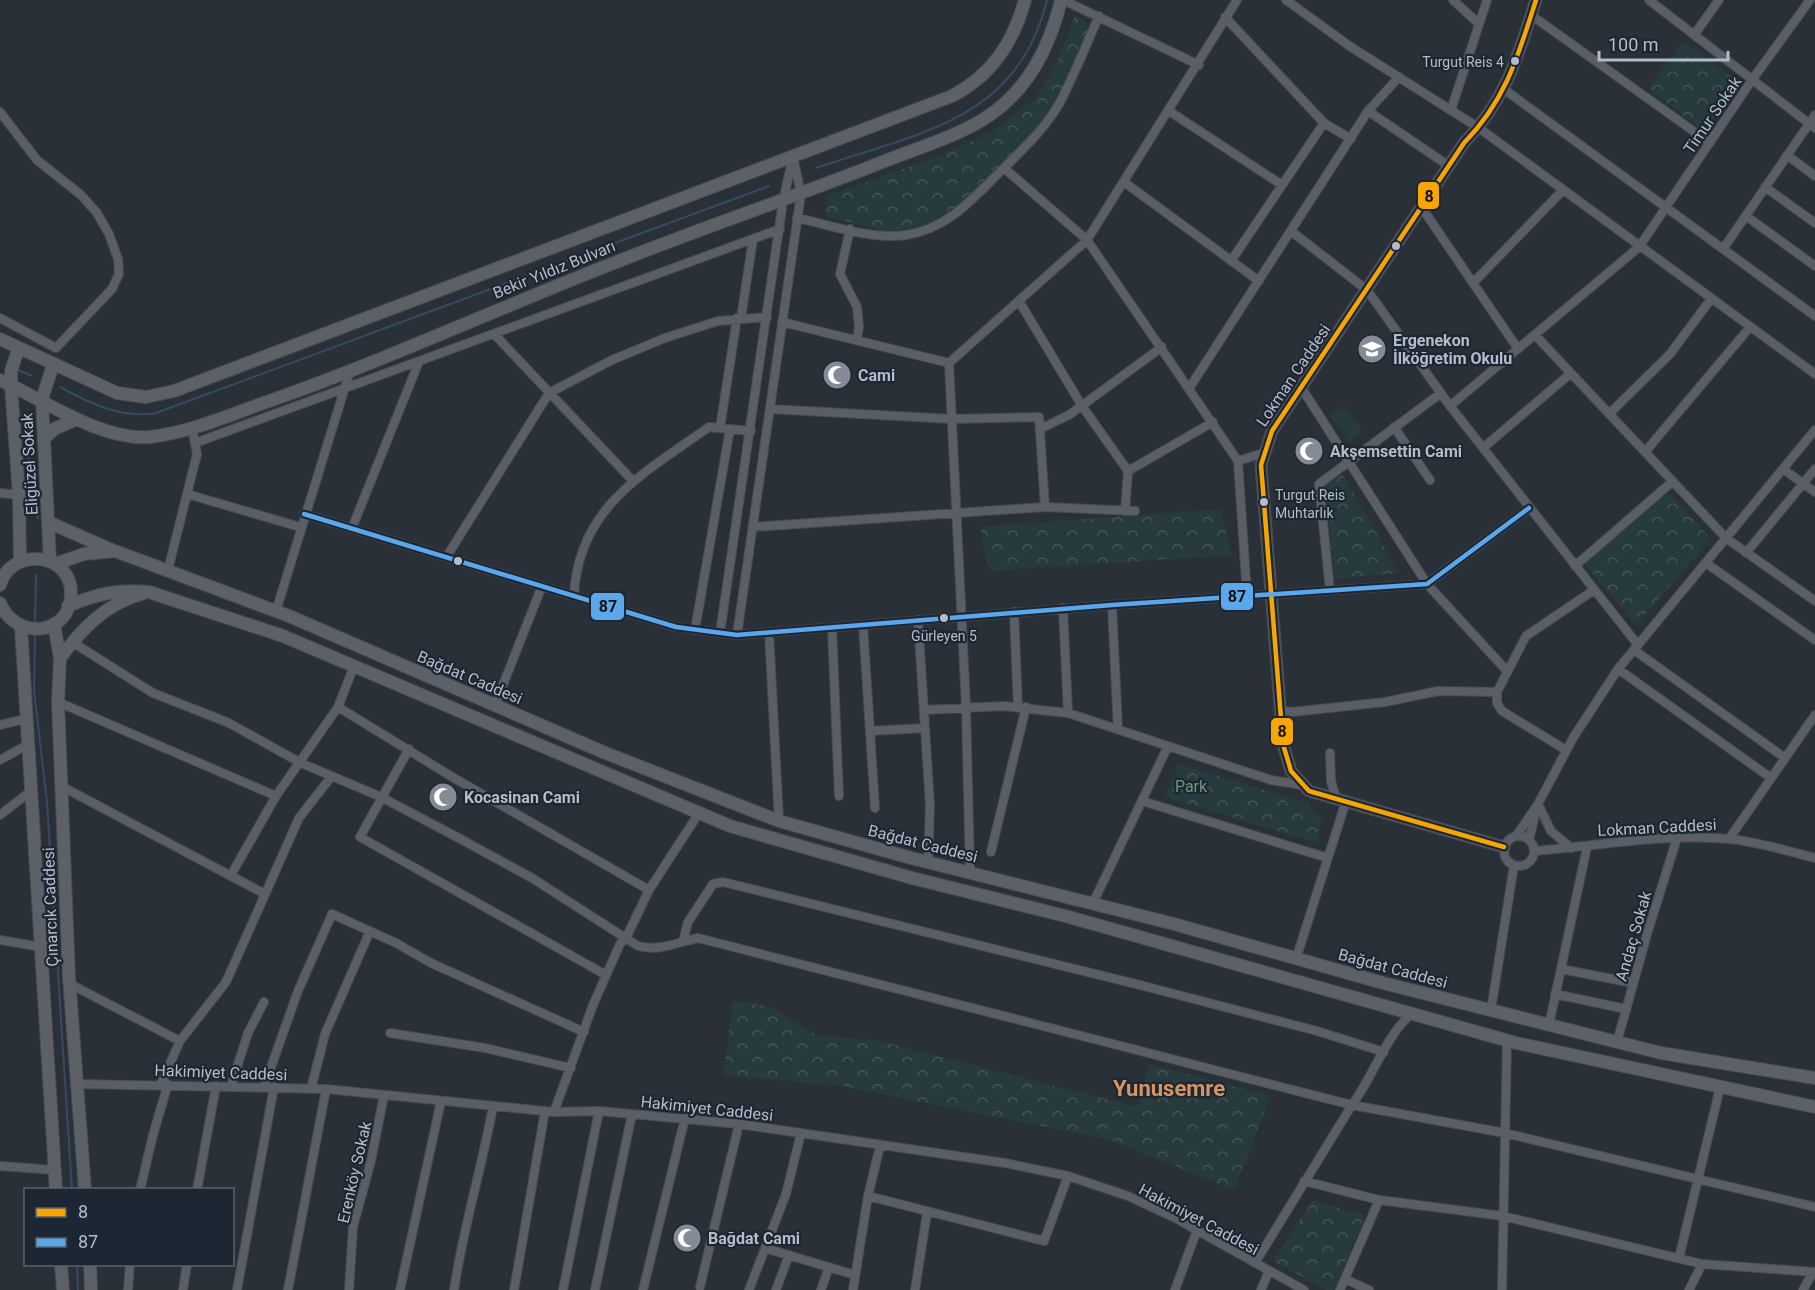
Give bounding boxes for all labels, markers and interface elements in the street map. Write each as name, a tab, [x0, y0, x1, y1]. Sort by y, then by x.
scale bar	[1599, 24, 1728, 62]
text: 100 m	[1608, 34, 1659, 55]
place label: Turgut Reis 4	[1422, 54, 1504, 70]
marker: Turgut Reis 4	[1509, 55, 1521, 67]
street label: Timur Sokak	[1680, 72, 1746, 158]
line badge: 8	[1417, 181, 1440, 210]
text: 8	[1424, 187, 1434, 206]
street label: Bekir Yıldız Bulvarı	[490, 236, 618, 303]
unlabelled marker	[1390, 240, 1402, 252]
street label: Lokman Caddesi	[1252, 321, 1335, 430]
place label: Ergenekon İlköğretim Okulu	[1393, 331, 1512, 368]
school or university icon: Ergenekon İlköğretim Okulu	[1356, 333, 1388, 365]
mosque icon: Cami	[821, 359, 853, 391]
place label: Cami	[858, 366, 895, 385]
street label: Eligüzel Sokak	[17, 411, 42, 516]
mosque icon: Akşemsettin Cami	[1293, 435, 1325, 467]
place label: Akşemsettin Cami	[1330, 442, 1462, 461]
place label: Turgut Reis Muhtarlık	[1275, 487, 1345, 521]
marker: Turgut Reis Muhtarlık	[1258, 496, 1270, 508]
unlabelled marker	[452, 555, 464, 567]
line badge: 87	[1220, 582, 1254, 611]
text: 87	[1228, 587, 1246, 606]
line badge: 87	[590, 592, 625, 621]
text: 87	[599, 597, 617, 616]
marker: Gürleyen 5	[938, 612, 950, 624]
place label: Gürleyen 5	[911, 628, 977, 644]
street label: Bağdat Caddesi	[414, 647, 525, 708]
line badge: 8	[1270, 717, 1294, 746]
text: 8	[1277, 722, 1287, 741]
park label: Park	[1175, 777, 1208, 796]
mosque icon: Kocasinan Cami	[427, 781, 459, 813]
place label: Kocasinan Cami	[464, 788, 580, 807]
street label: Lokman Caddesi	[1597, 815, 1717, 840]
street label: Bağdat Caddesi	[866, 821, 980, 866]
street label: Çınarcık Caddesi	[39, 847, 62, 967]
street label: Andaç Sokak	[1612, 888, 1656, 983]
street label: Bağdat Caddesi	[1336, 945, 1450, 992]
street label: Hakimiyet Caddesi	[154, 1061, 288, 1084]
district label: Yunusemre	[1113, 1076, 1225, 1101]
street label: Hakimiyet Caddesi	[640, 1092, 774, 1125]
street label: Erenköy Sokak	[334, 1118, 376, 1225]
street label: Hakimiyet Caddesi	[1136, 1180, 1262, 1259]
legend	[24, 1188, 234, 1266]
text: 8	[78, 1201, 88, 1222]
mosque icon: Bağdat Cami	[671, 1222, 703, 1254]
place label: Bağdat Cami	[708, 1229, 800, 1248]
text: 87	[78, 1231, 98, 1252]

